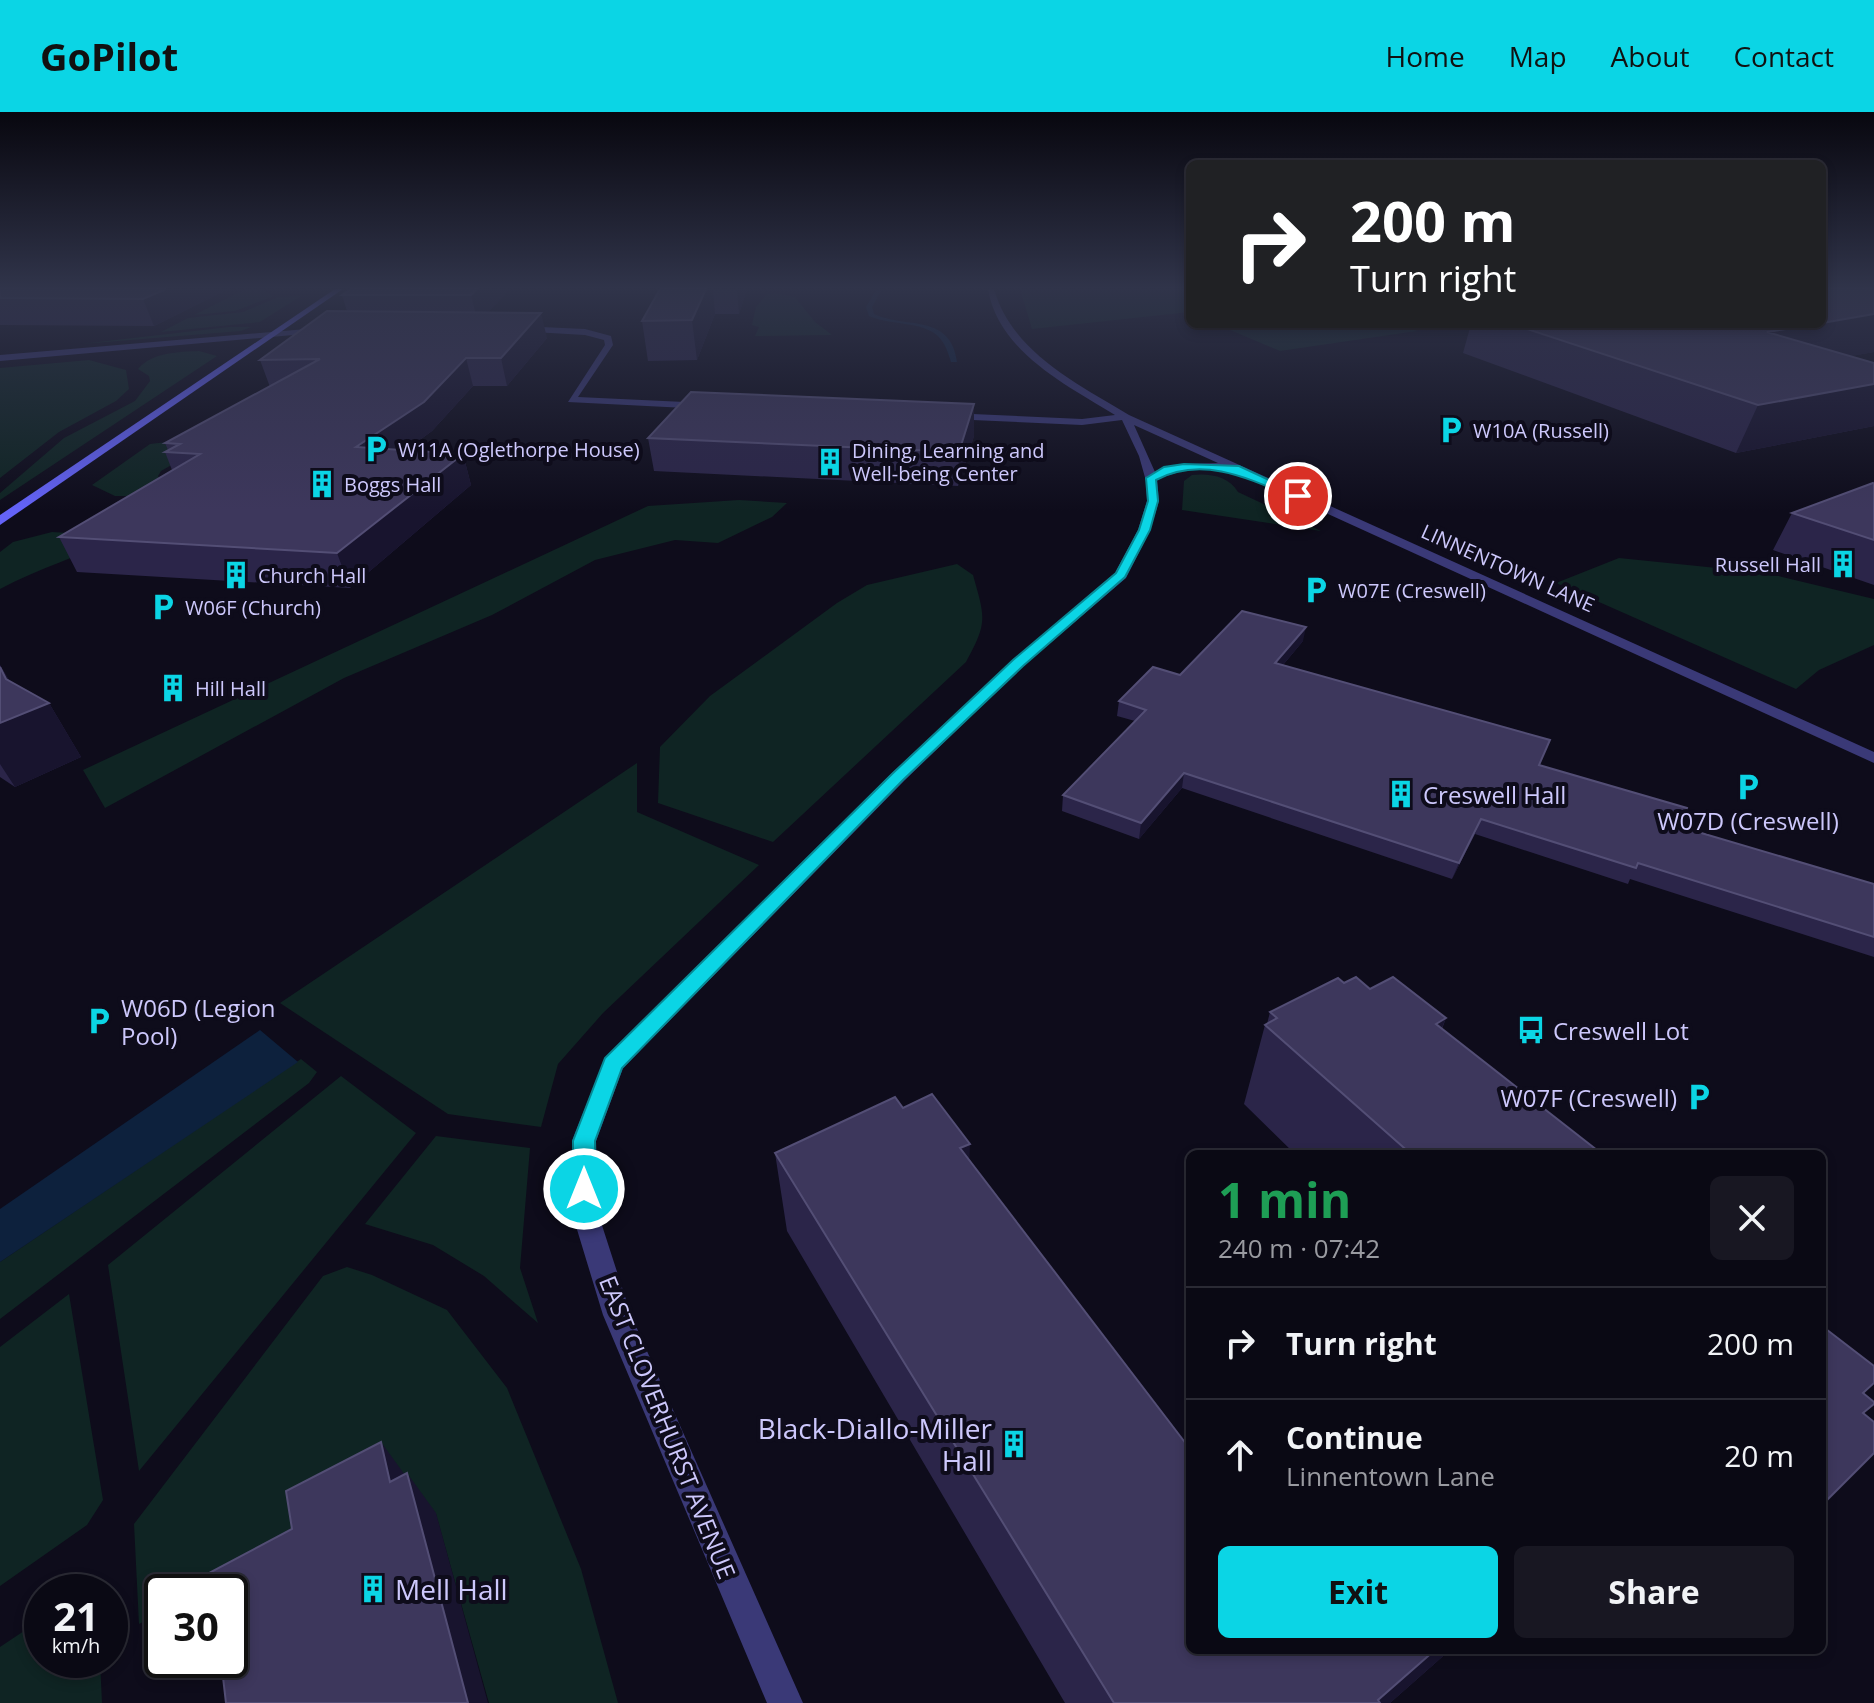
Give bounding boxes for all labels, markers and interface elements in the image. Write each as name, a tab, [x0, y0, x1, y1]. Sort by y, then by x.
text: GoPilot	[40, 30, 178, 82]
text: Home	[1386, 37, 1465, 75]
text: Map	[1509, 37, 1567, 75]
text: About	[1611, 37, 1689, 75]
text: Contact	[1733, 37, 1834, 75]
text: 200 m	[1350, 182, 1516, 258]
icon: right	[1218, 192, 1322, 296]
text: Turn right	[1350, 254, 1516, 303]
parking icon: W10A (Russell)	[1436, 415, 1466, 445]
place label: W10A (Russell)	[1473, 417, 1609, 444]
parking icon: W11A (Oglethorpe House)	[361, 434, 391, 464]
place label: W11A (Oglethorpe House)	[398, 436, 640, 463]
place label: Dining, Learning and Well-being Center	[852, 437, 1045, 487]
building icon: Dining, Learning and Well-being Center	[815, 447, 845, 477]
pin	[1264, 462, 1332, 530]
building icon: Boggs Hall	[307, 469, 337, 499]
place label: Boggs Hall	[344, 471, 441, 498]
icon: arrive	[1276, 474, 1320, 518]
street label: LINNENTOWN LANE	[1417, 518, 1599, 618]
building icon: Russell Hall	[1828, 549, 1858, 579]
place label: Russell Hall	[1715, 551, 1821, 578]
building icon: Church Hall	[221, 560, 251, 590]
place label: Church Hall	[258, 562, 366, 589]
parking icon: W07E (Creswell)	[1301, 575, 1331, 605]
place label: W07E (Creswell)	[1338, 577, 1486, 604]
parking icon: W06F (Church)	[148, 592, 178, 622]
place label: W06F (Church)	[185, 594, 321, 621]
building icon: Hill Hall	[158, 673, 188, 703]
place label: Hill Hall	[195, 675, 266, 702]
parking icon: W07D (Creswell)	[1733, 772, 1763, 802]
place label: Creswell Hall	[1423, 778, 1566, 811]
building icon: Creswell Hall	[1386, 779, 1416, 809]
place label: W07D (Creswell)	[1657, 804, 1839, 837]
place label: W06D (Legion Pool)	[121, 991, 276, 1052]
parking icon: W06D (Legion Pool)	[84, 1006, 114, 1036]
place label: Creswell Lot	[1553, 1014, 1689, 1047]
bus stop icon: Creswell Lot	[1516, 1015, 1546, 1045]
place label: W07F (Creswell)	[1501, 1081, 1677, 1114]
parking icon: W07F (Creswell)	[1684, 1082, 1714, 1112]
position arrow	[542, 1147, 626, 1231]
text: 1 min	[1218, 1167, 1351, 1232]
button: close	[1710, 1176, 1794, 1260]
text: 240 m · 07:42	[1218, 1230, 1380, 1266]
street label: EAST CLOVERHURST AVENUE	[592, 1271, 744, 1583]
icon: right	[1218, 1321, 1262, 1365]
text: Turn right	[1286, 1323, 1437, 1364]
text: 200 m	[1707, 1323, 1794, 1364]
place label: Black-Diallo-Miller Hall	[758, 1409, 993, 1479]
text: Continue	[1286, 1417, 1423, 1458]
building icon: Black-Diallo-Miller Hall	[999, 1429, 1029, 1459]
icon: ahead	[1218, 1433, 1262, 1477]
text: 20 m	[1724, 1435, 1794, 1476]
text: Linnentown Lane	[1286, 1458, 1495, 1494]
button: Exit	[1218, 1546, 1498, 1638]
button: Share	[1514, 1546, 1794, 1638]
place label: Mell Hall	[395, 1570, 508, 1608]
speed limit sign: 30	[144, 1574, 248, 1678]
building icon: Mell Hall	[358, 1574, 388, 1604]
text: 21	[53, 1588, 99, 1643]
text: km/h	[52, 1632, 100, 1659]

